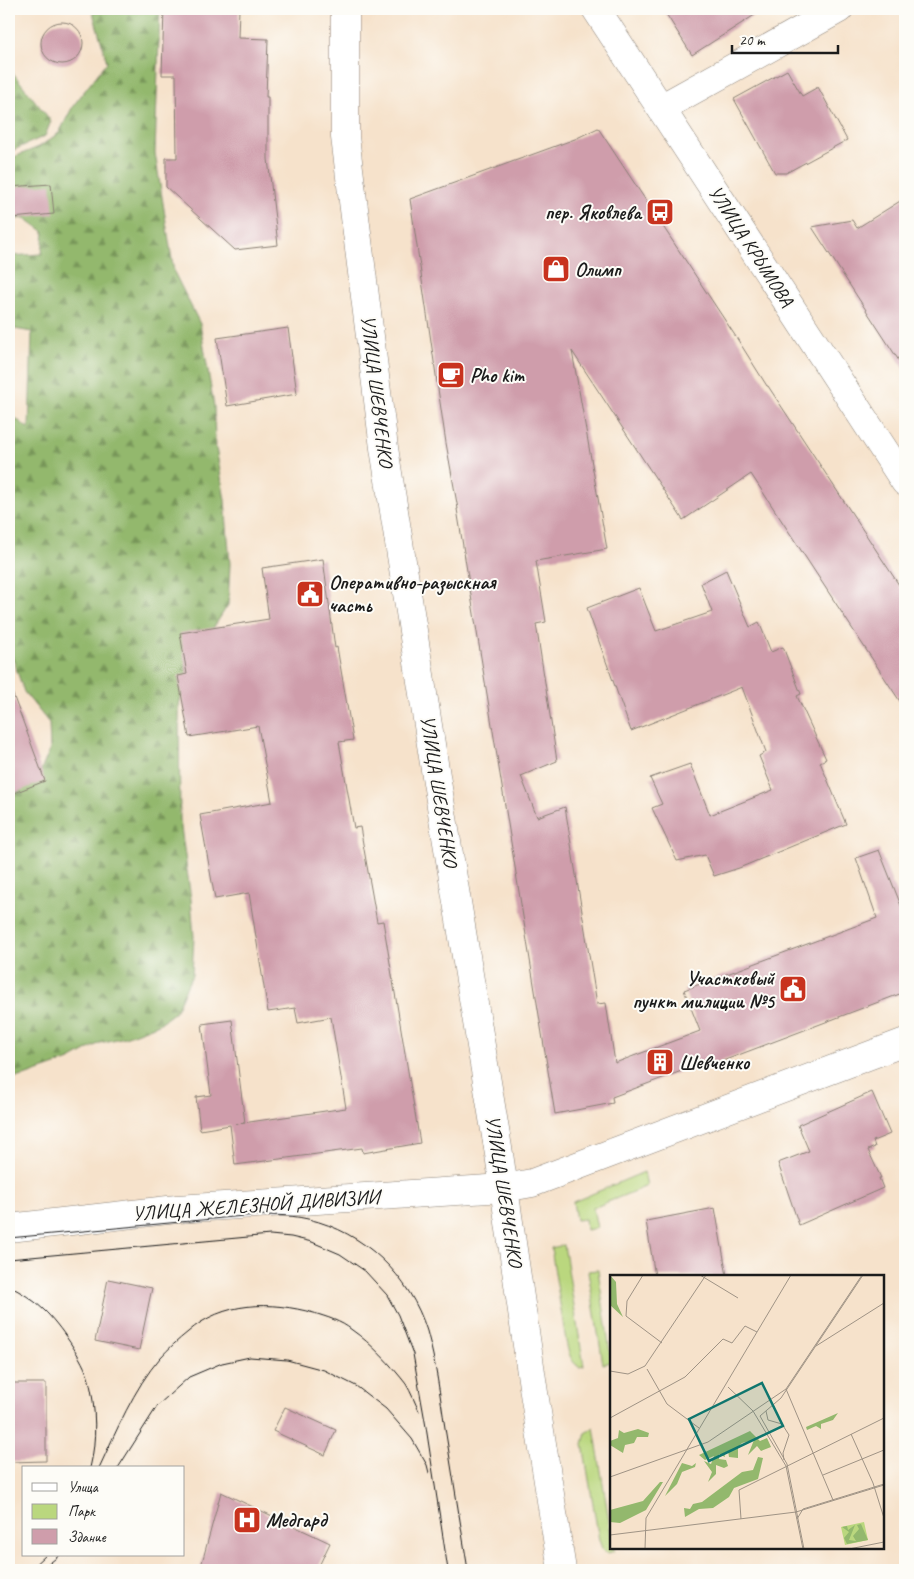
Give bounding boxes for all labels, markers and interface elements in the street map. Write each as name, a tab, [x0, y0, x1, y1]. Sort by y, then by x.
scale bar	[732, 22, 838, 54]
text: 20 m	[739, 31, 766, 50]
street label: УЛИЦА КРЫМОВА	[703, 181, 800, 312]
bus stop icon: пер. Яковлева	[645, 197, 675, 227]
place label: пер. Яковлева	[545, 200, 643, 225]
shop icon: Олимп	[541, 254, 571, 284]
place label: Олимп	[575, 257, 622, 282]
street label: УЛИЦА ШЕВЧЕНКО	[355, 314, 399, 470]
cafe icon: Pho kim	[436, 360, 466, 390]
place label: Pho kim	[470, 363, 525, 388]
place label: Оперативно-разыскная часть	[329, 570, 497, 618]
public building icon: Оперативно-разыскная часть	[295, 579, 325, 609]
street label: УЛИЦА ШЕВЧЕНКО	[415, 714, 464, 870]
place label: Участковый пункт милиции №5	[632, 966, 776, 1014]
public building icon: Участковый пункт милиции №5	[778, 974, 808, 1004]
building icon: Шевченко	[645, 1047, 675, 1077]
place label: Шевченко	[679, 1050, 751, 1075]
street label: УЛИЦА ШЕВЧЕНКО	[480, 1114, 529, 1270]
street label: УЛИЦА ЖЕЛЕЗНОЙ ДИВИЗИИ	[132, 1184, 384, 1226]
inset map	[610, 1275, 884, 1549]
legend	[22, 1466, 185, 1556]
text: Улица	[68, 1478, 99, 1497]
text: Парк	[68, 1502, 96, 1521]
hospital icon: Медгард	[232, 1505, 262, 1535]
place label: Медгард	[266, 1508, 329, 1533]
text: Здание	[68, 1528, 107, 1547]

